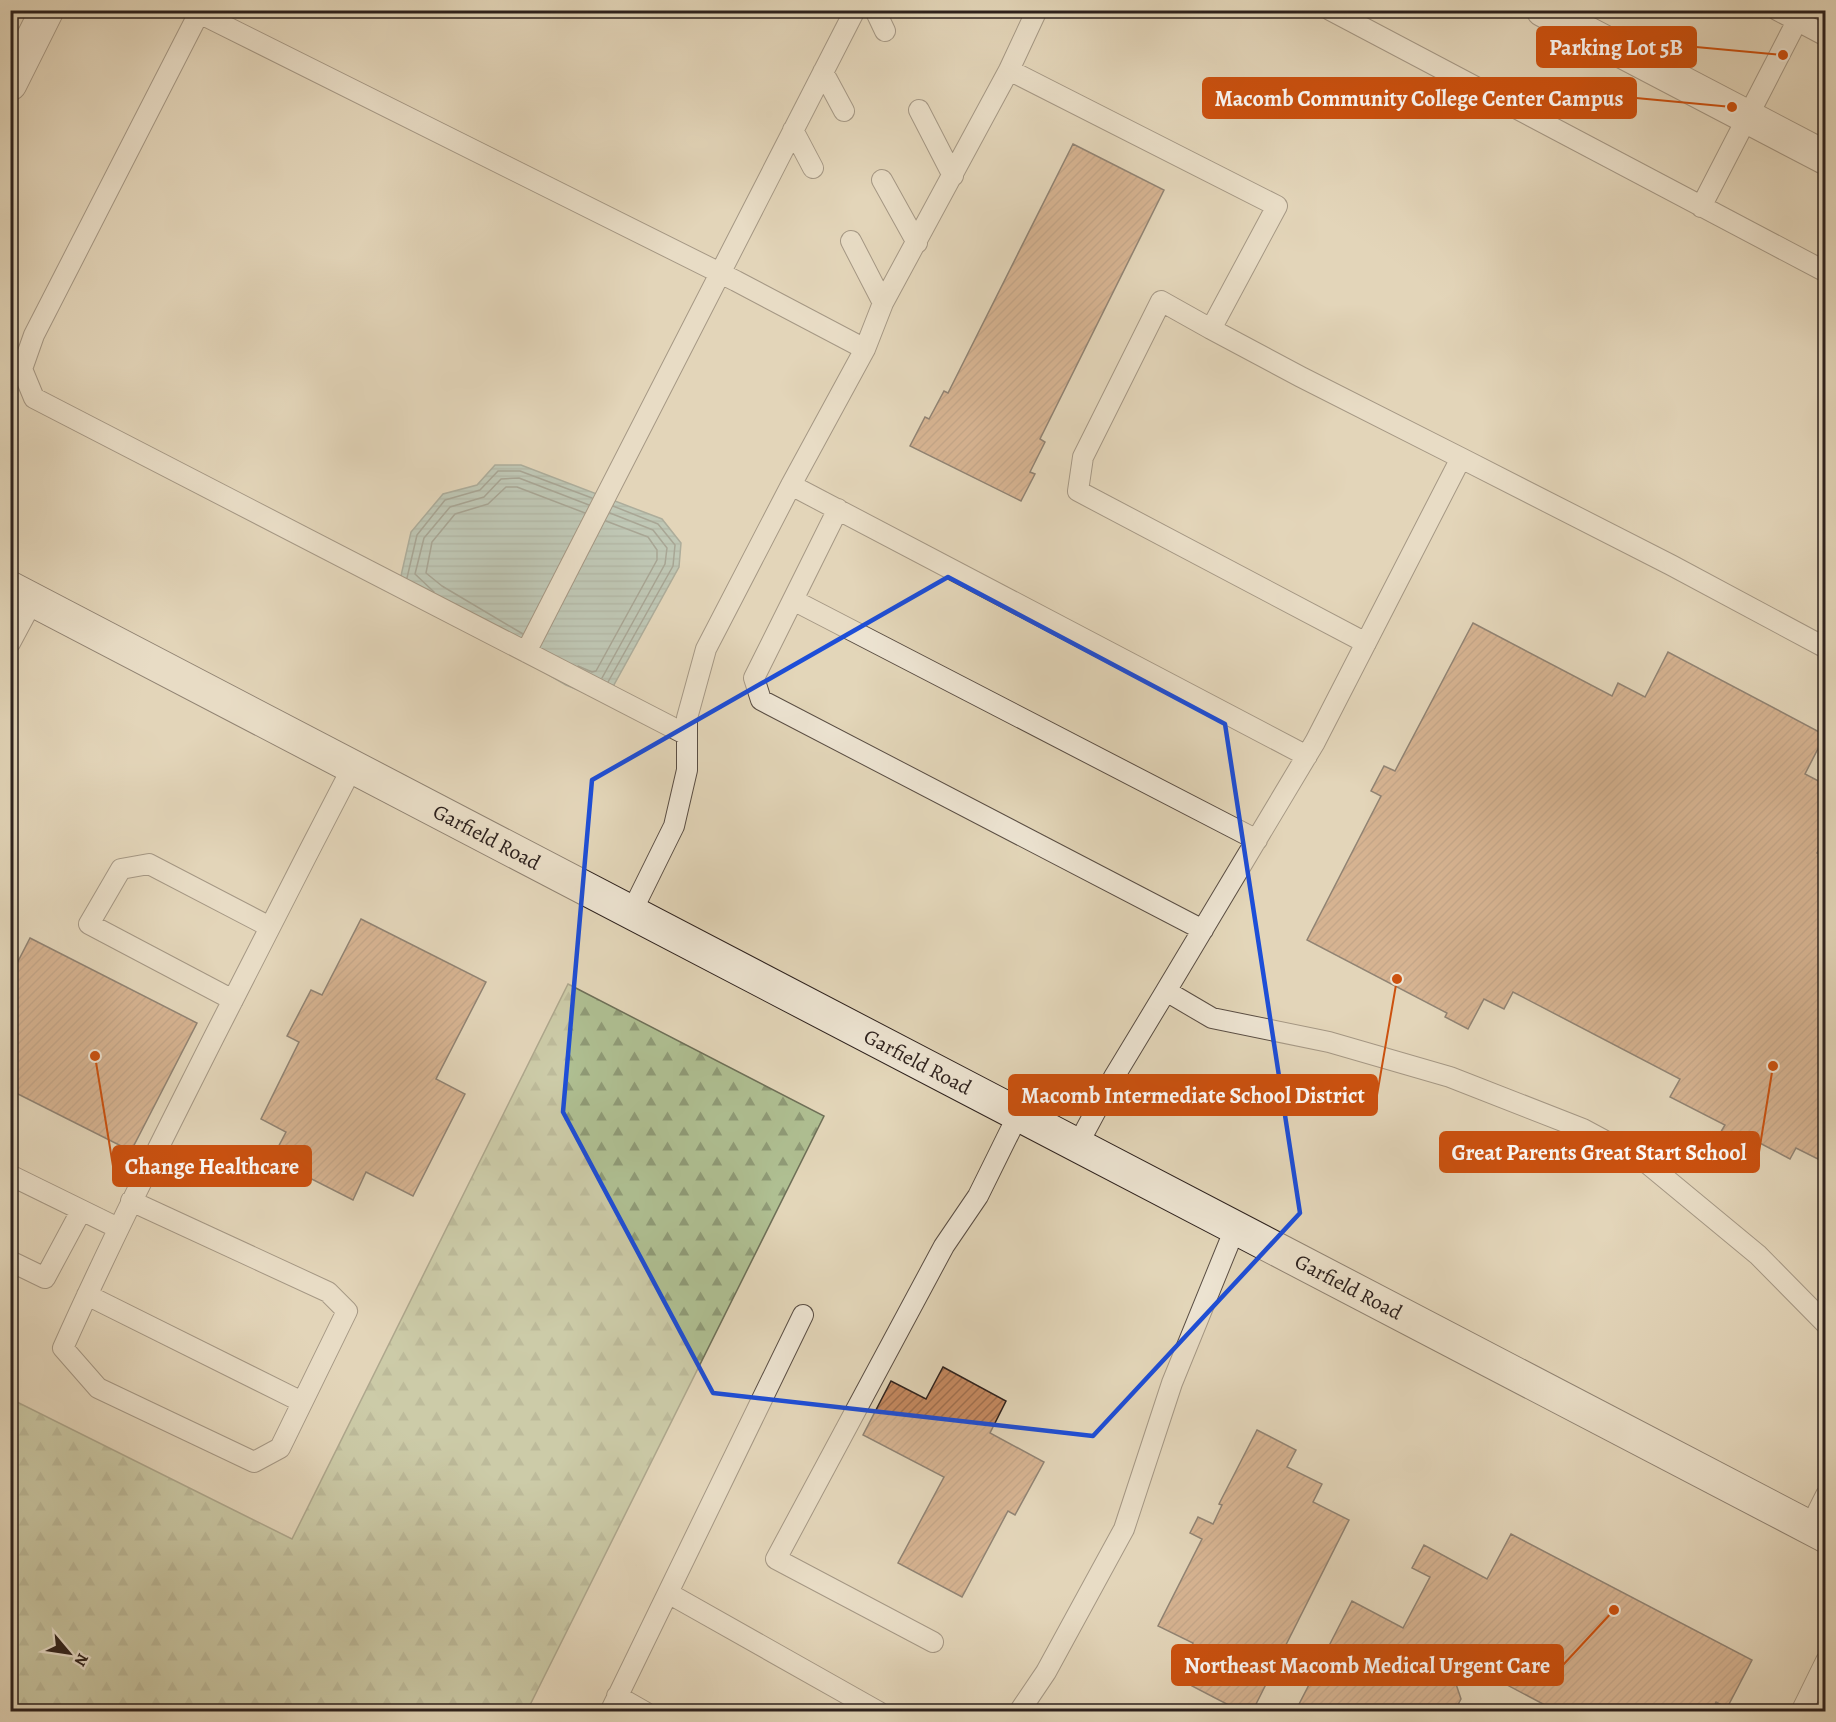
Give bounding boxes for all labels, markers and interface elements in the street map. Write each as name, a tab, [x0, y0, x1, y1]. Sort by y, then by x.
callout: Parking Lot 5B	[1537, 27, 1696, 67]
text: Parking Lot 5B	[1549, 33, 1683, 63]
callout: Macomb Community College Center Campus	[1203, 78, 1636, 118]
text: Macomb Community College Center Campus	[1214, 84, 1624, 114]
street label: Garfield Road	[428, 797, 546, 877]
street label: Garfield Road	[859, 1022, 977, 1102]
callout: Macomb Intermediate School District	[1009, 1075, 1377, 1115]
text: Macomb Intermediate School District	[1021, 1081, 1366, 1111]
callout: Great Parents Great Start School	[1440, 1132, 1759, 1172]
text: Great Parents Great Start School	[1452, 1138, 1747, 1168]
callout: Change Healthcare	[113, 1146, 311, 1186]
text: Change Healthcare	[125, 1152, 299, 1182]
street label: Garfield Road	[1290, 1247, 1408, 1327]
north arrow	[39, 1623, 99, 1683]
callout: Northeast Macomb Medical Urgent Care	[1172, 1645, 1563, 1685]
text: N	[69, 1649, 94, 1671]
text: Northeast Macomb Medical Urgent Care	[1184, 1651, 1550, 1681]

